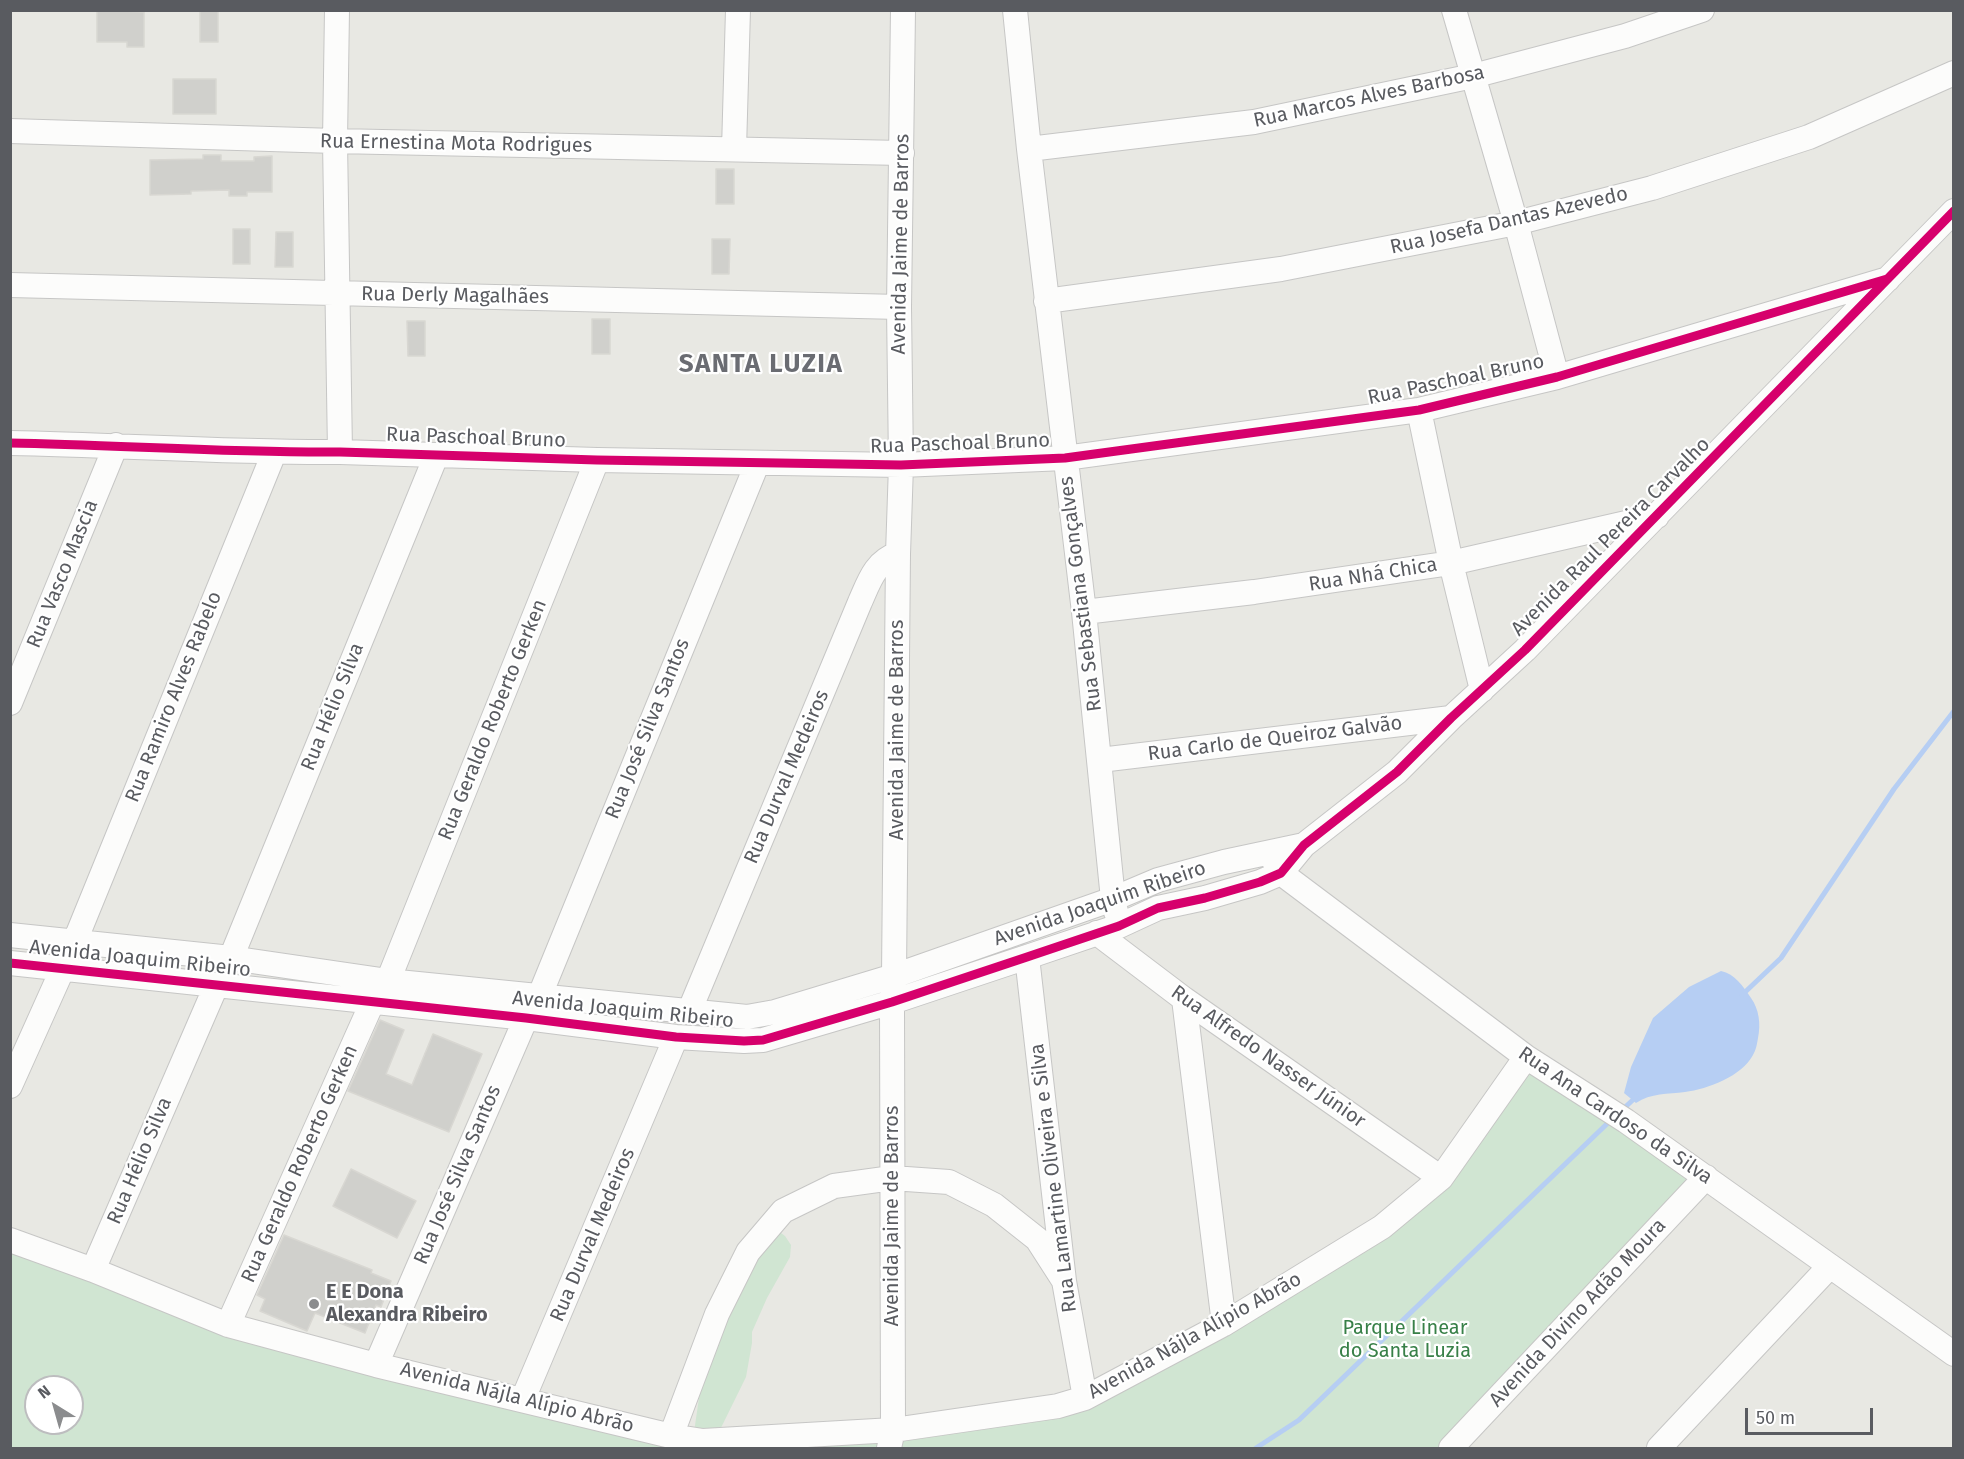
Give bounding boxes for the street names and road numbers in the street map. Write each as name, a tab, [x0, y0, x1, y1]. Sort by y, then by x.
street label: Rua Marcos Alves Barbosa	[1251, 61, 1487, 133]
street label: Rua Ernestina Mota Rodrigues	[320, 130, 592, 158]
street label: Avenida Jaime de Barros	[887, 133, 915, 355]
street label: Rua Josefa Dantas Azevedo	[1388, 182, 1630, 260]
street label: Rua Derly Magalhães	[361, 282, 549, 310]
street label: Rua Paschoal Bruno	[1365, 350, 1547, 410]
street label: Rua Paschoal Bruno	[386, 423, 566, 453]
street label: Rua Paschoal Bruno	[870, 429, 1050, 459]
street label: Avenida Raul Pereira Carvalho	[1507, 433, 1715, 641]
street label: Rua Sebastiana Gonçalves	[1055, 475, 1107, 713]
street label: Rua Vasco Mascia	[22, 496, 104, 652]
street label: Rua Nhá Chica	[1307, 553, 1439, 597]
street label: Rua Ramiro Alves Rabelo	[121, 588, 227, 806]
street label: Rua Geraldo Roberto Gerken	[434, 596, 552, 844]
street label: Avenida Jaime de Barros	[885, 620, 909, 840]
street label: Rua José Silva Santos	[601, 635, 695, 823]
street label: Rua Hélio Silva	[296, 640, 370, 774]
street label: Rua Durval Medeiros	[739, 686, 835, 868]
street label: Rua Carlo de Queiroz Galvão	[1146, 711, 1404, 767]
street label: Avenida Joaquim Ribeiro	[991, 856, 1209, 952]
street label: Avenida Joaquim Ribeiro	[28, 935, 252, 983]
street label: Rua Alfredo Nasser Júnior	[1166, 981, 1370, 1133]
street label: Avenida Joaquim Ribeiro	[511, 986, 735, 1034]
street label: Rua Geraldo Roberto Gerken	[237, 1041, 363, 1287]
street label: Rua Lamartine Oliveira e Silva	[1026, 1042, 1082, 1314]
street label: Rua Ana Cardoso da Silva	[1513, 1042, 1717, 1190]
street label: Rua José Silva Santos	[409, 1082, 507, 1268]
street label: Rua Hélio Silva	[102, 1094, 178, 1228]
street label: Avenida Jaime de Barros	[880, 1106, 904, 1326]
street label: Rua Durval Medeiros	[545, 1144, 641, 1326]
street label: Avenida Divino Adão Moura	[1485, 1214, 1671, 1412]
street label: Avenida Nájla Alípio Abrão	[1084, 1267, 1306, 1405]
street label: Avenida Nájla Alípio Abrão	[398, 1357, 636, 1439]

